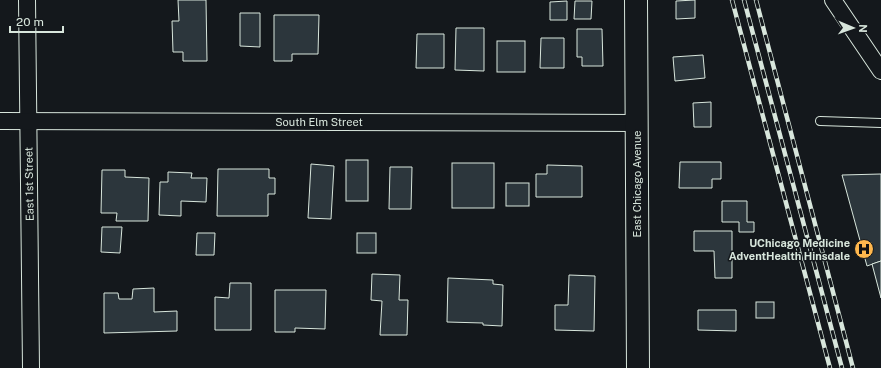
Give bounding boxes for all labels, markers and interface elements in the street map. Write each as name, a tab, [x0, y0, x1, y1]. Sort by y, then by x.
scale bar	[10, 8, 63, 34]
north arrow	[833, 8, 873, 48]
text: 20 m	[16, 15, 44, 29]
text: N	[857, 24, 869, 33]
street label: South Elm Street	[275, 116, 363, 128]
street label: East Chicago Avenue	[631, 130, 643, 238]
street label: East 1st Street	[22, 147, 36, 221]
place label: UChicago Medicine AdventHealth Hinsdale	[729, 237, 850, 262]
hospital icon: UChicago Medicine AdventHealth Hinsdale	[853, 238, 875, 260]

